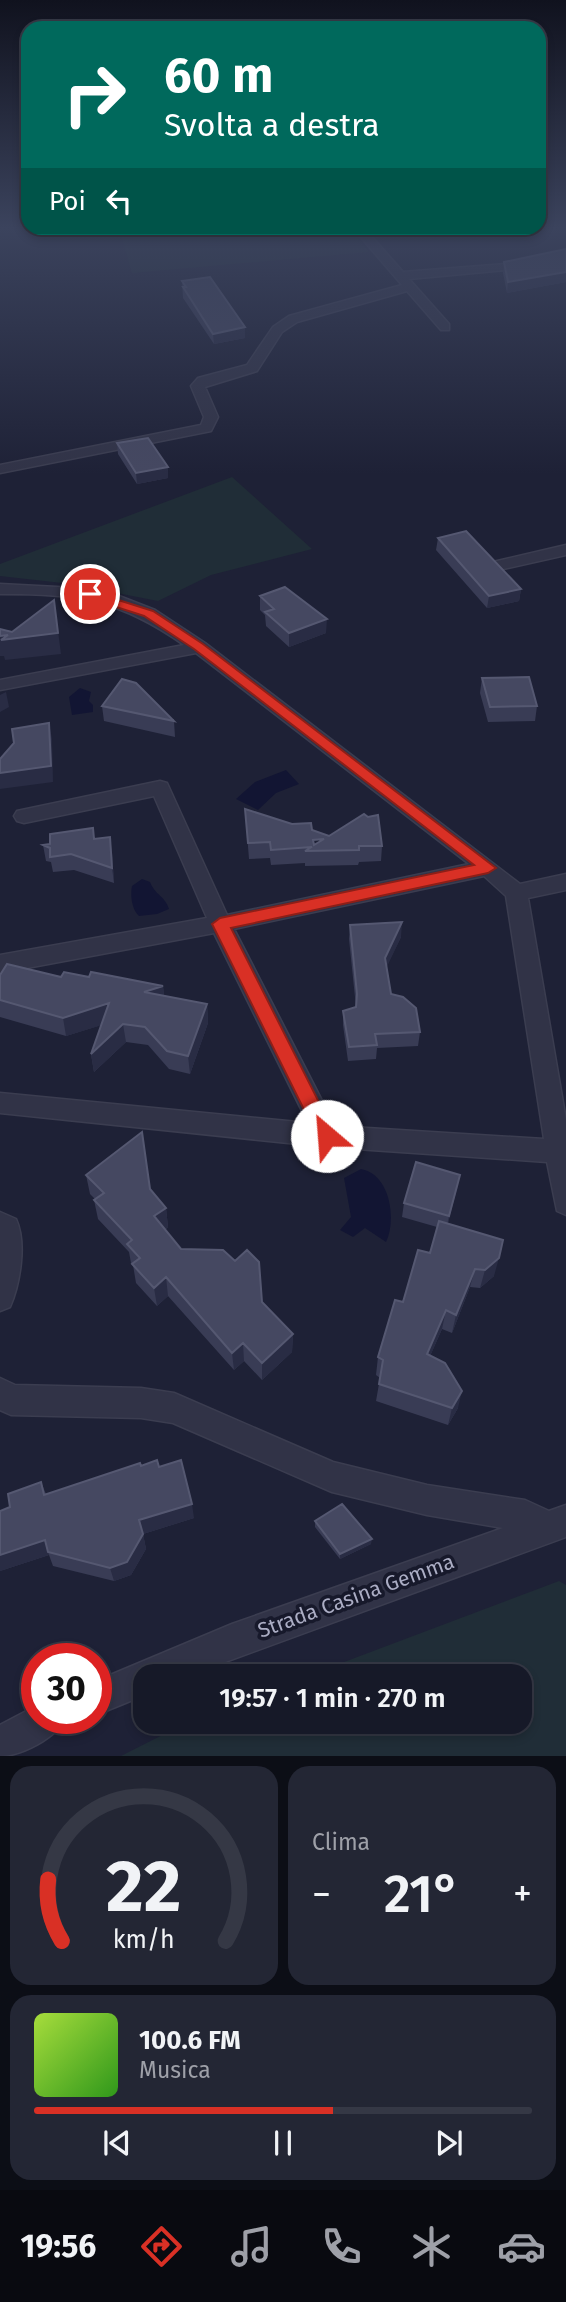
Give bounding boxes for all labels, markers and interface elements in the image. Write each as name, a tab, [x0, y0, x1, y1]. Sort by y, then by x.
text: 60 m	[164, 46, 273, 105]
icon: right	[49, 49, 140, 140]
text: Svolta a destra	[164, 106, 380, 144]
icon: left	[100, 182, 138, 220]
text: Poi	[49, 186, 86, 217]
pin	[60, 564, 120, 624]
icon: arrive	[71, 575, 109, 613]
position arrow	[290, 1099, 364, 1173]
street label: Strada Casina Gemma	[254, 1548, 458, 1644]
speed limit sign: 30	[21, 1643, 112, 1734]
text: 19:57 · 1 min · 270 m	[219, 1683, 446, 1714]
text: Clima	[312, 1828, 370, 1856]
text: 22	[106, 1844, 182, 1931]
text: 21°	[384, 1863, 460, 1926]
text: −	[312, 1871, 331, 1917]
text: +	[513, 1871, 532, 1917]
text: km/h	[113, 1925, 175, 1955]
text: 100.6 FM	[139, 2025, 241, 2056]
text: Musica	[139, 2056, 211, 2084]
icon: previous	[98, 2124, 136, 2162]
icon: pause	[264, 2124, 302, 2162]
icon: next	[430, 2124, 468, 2162]
icon: directions	[137, 2222, 186, 2271]
icon: music	[227, 2222, 276, 2271]
icon: phone	[317, 2222, 366, 2271]
icon: climate	[407, 2222, 456, 2271]
icon: car	[497, 2222, 546, 2271]
text: 19:56	[20, 2227, 96, 2265]

